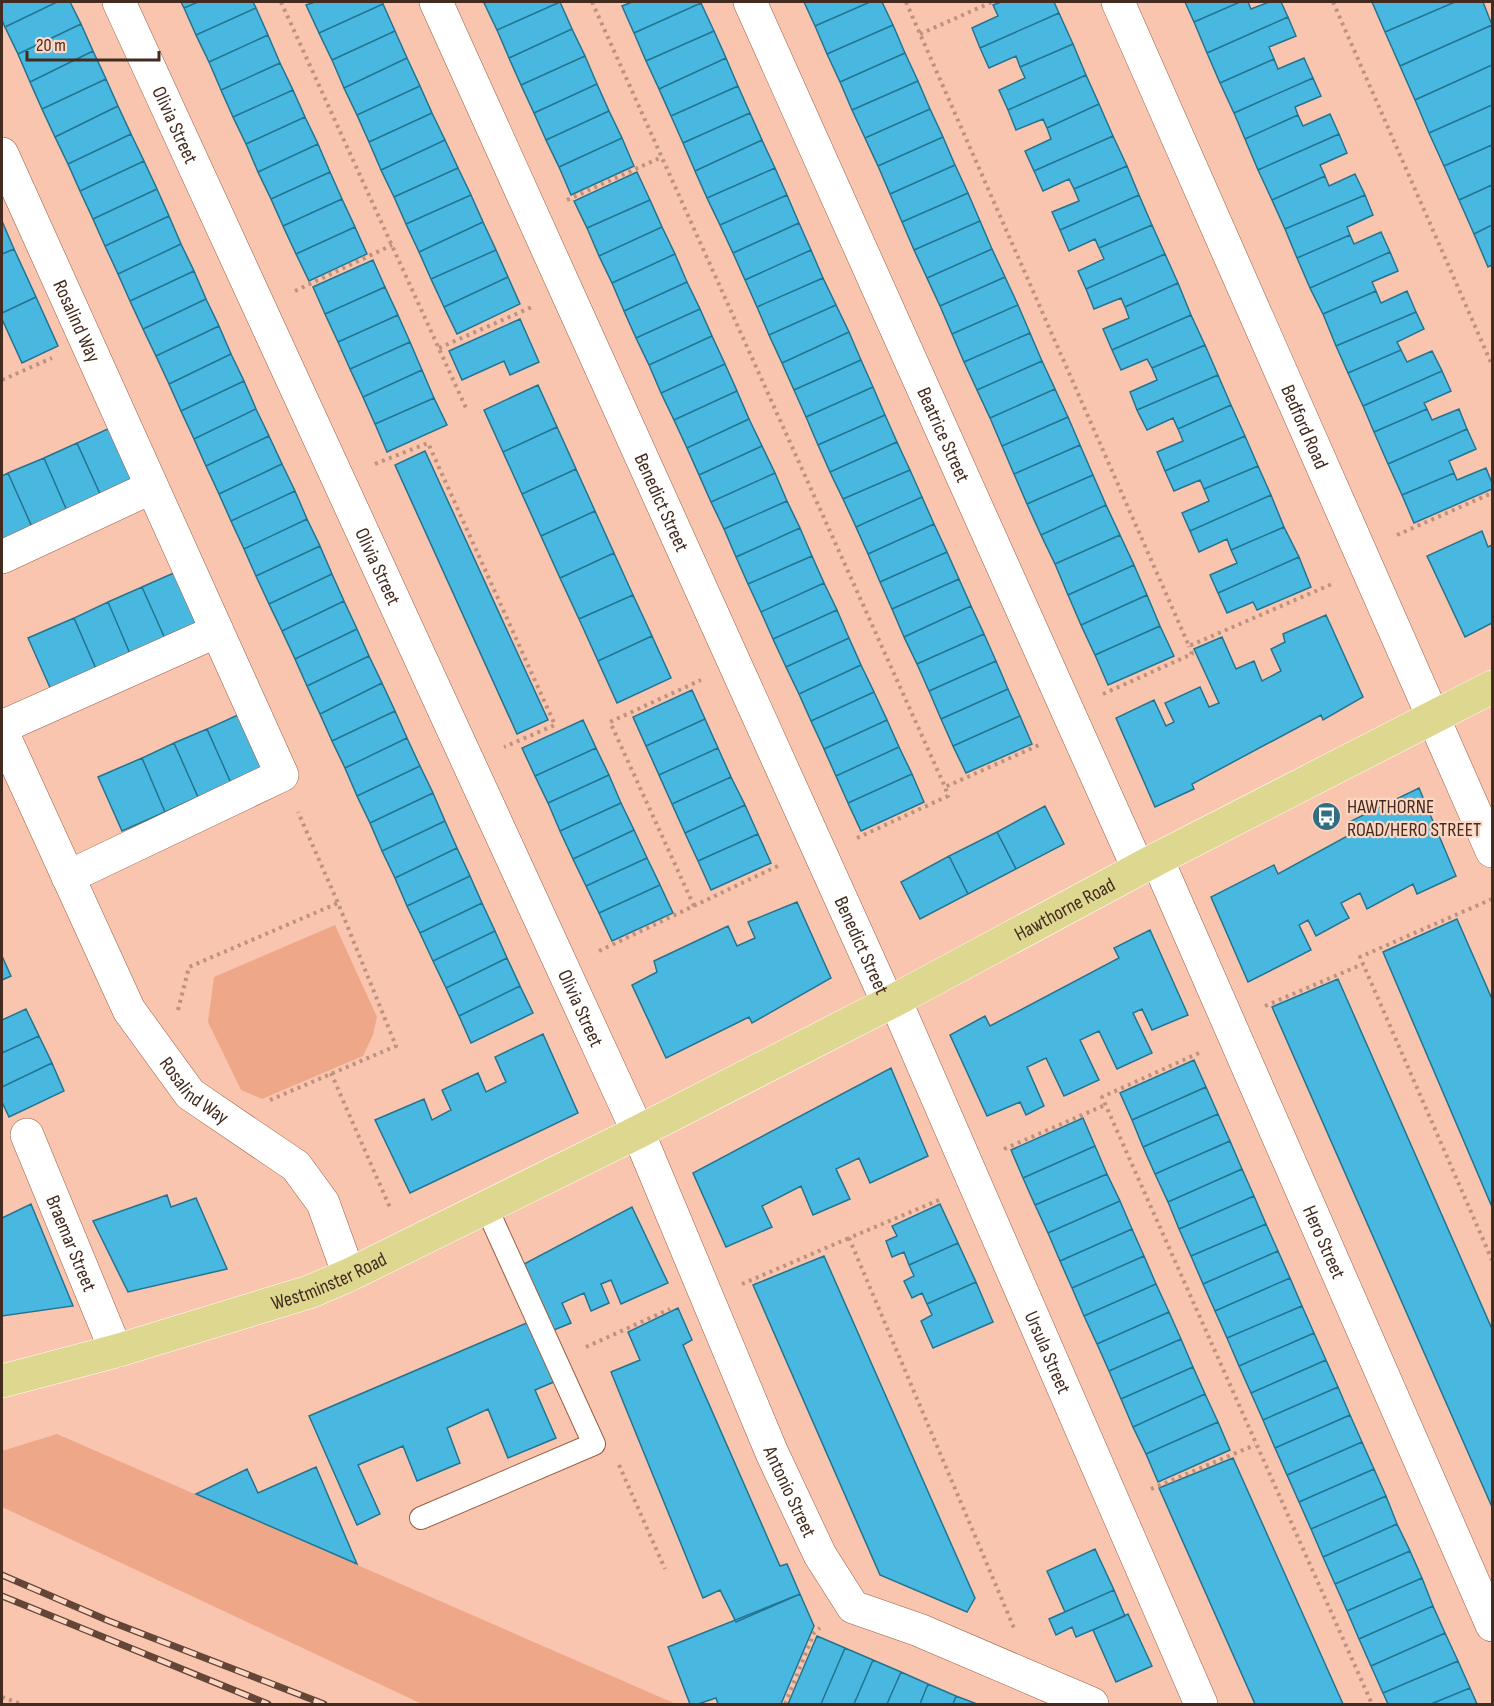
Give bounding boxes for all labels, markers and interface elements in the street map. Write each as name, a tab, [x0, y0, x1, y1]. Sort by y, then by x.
scale bar	[27, 24, 159, 62]
text: 20 m	[36, 35, 66, 56]
street label: Olivia Street	[146, 83, 203, 168]
street label: Rosalind Way	[47, 276, 105, 366]
street label: Bedford Road	[1275, 381, 1333, 473]
street label: Beatrice Street	[911, 384, 975, 486]
street label: Benedict Street	[628, 450, 694, 556]
street label: Olivia Street	[349, 524, 405, 609]
place label: HAWTHORNE ROAD/HERO STREET	[1347, 795, 1481, 842]
bus stop icon: HAWTHORNE ROAD/HERO STREET	[1310, 801, 1342, 833]
street label: Hawthorne Road	[1010, 873, 1119, 946]
street label: Benedict Street	[828, 893, 894, 999]
street label: Olivia Street	[552, 966, 608, 1051]
street label: Rosalind Way	[154, 1052, 233, 1130]
street label: Braemar Street	[40, 1192, 101, 1295]
street label: Hero Street	[1297, 1202, 1350, 1283]
street label: Westminster Road	[268, 1247, 391, 1316]
street label: Ursula Street	[1019, 1308, 1076, 1398]
street label: Antonio Street	[757, 1442, 821, 1541]

